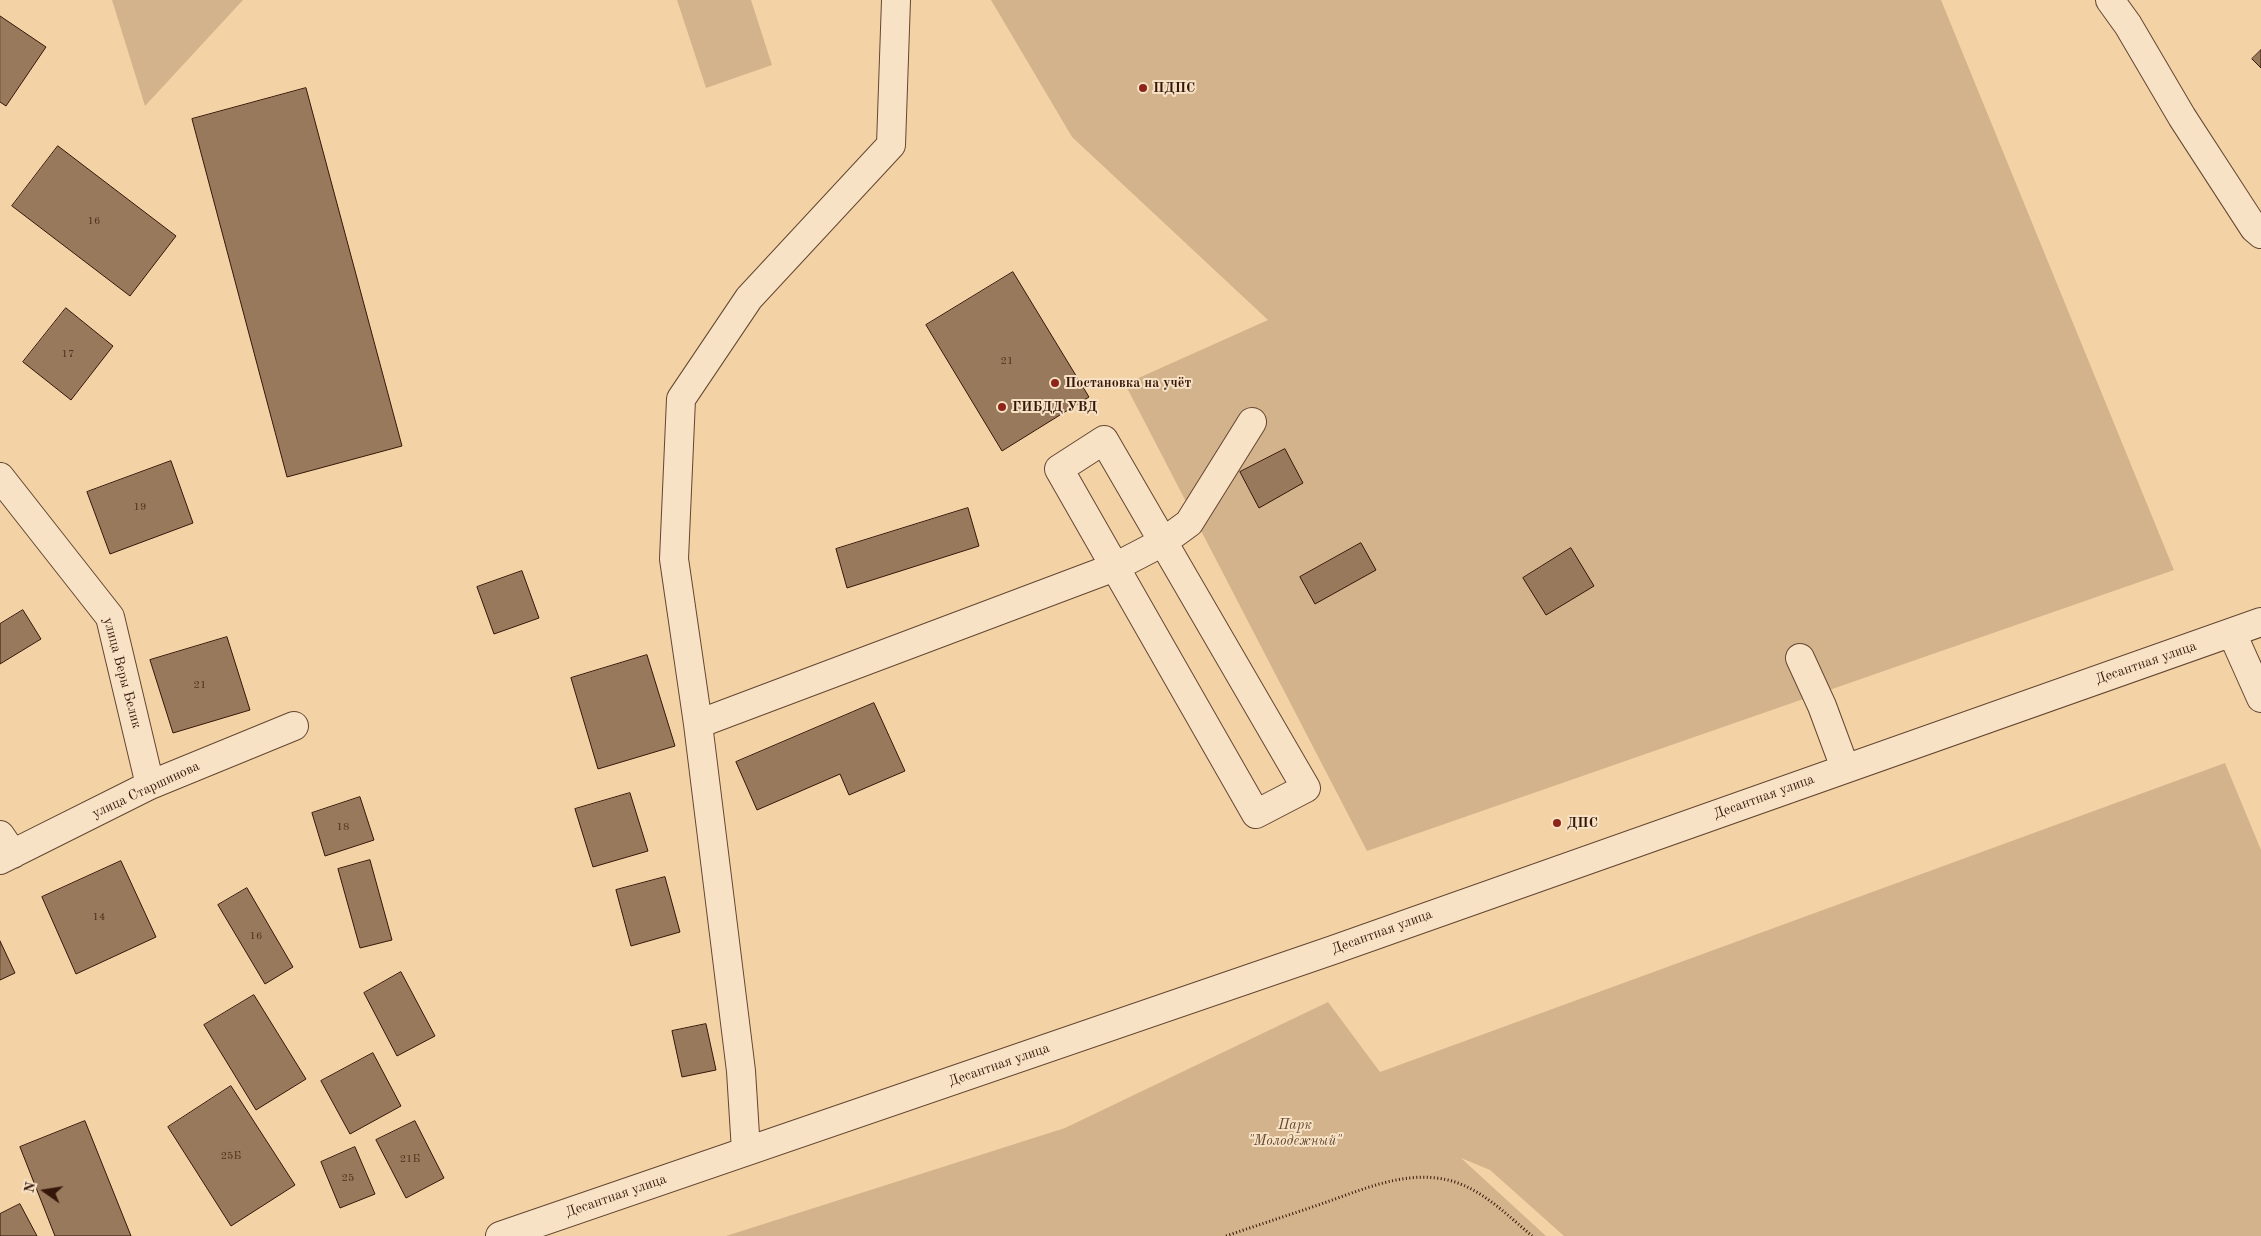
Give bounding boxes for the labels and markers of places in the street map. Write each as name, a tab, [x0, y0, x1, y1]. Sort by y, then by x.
place label: ПДПС	[1153, 80, 1195, 96]
marker: ПДПС	[1137, 82, 1149, 94]
place label: Постановка на учёт	[1065, 375, 1191, 391]
marker: Постановка на учёт	[1049, 377, 1061, 389]
place label: ГИБДД УВД	[1012, 399, 1097, 415]
marker: ГИБДД УВД	[996, 401, 1008, 413]
place label: ДПС	[1567, 815, 1598, 831]
marker: ДПС	[1551, 817, 1563, 829]

